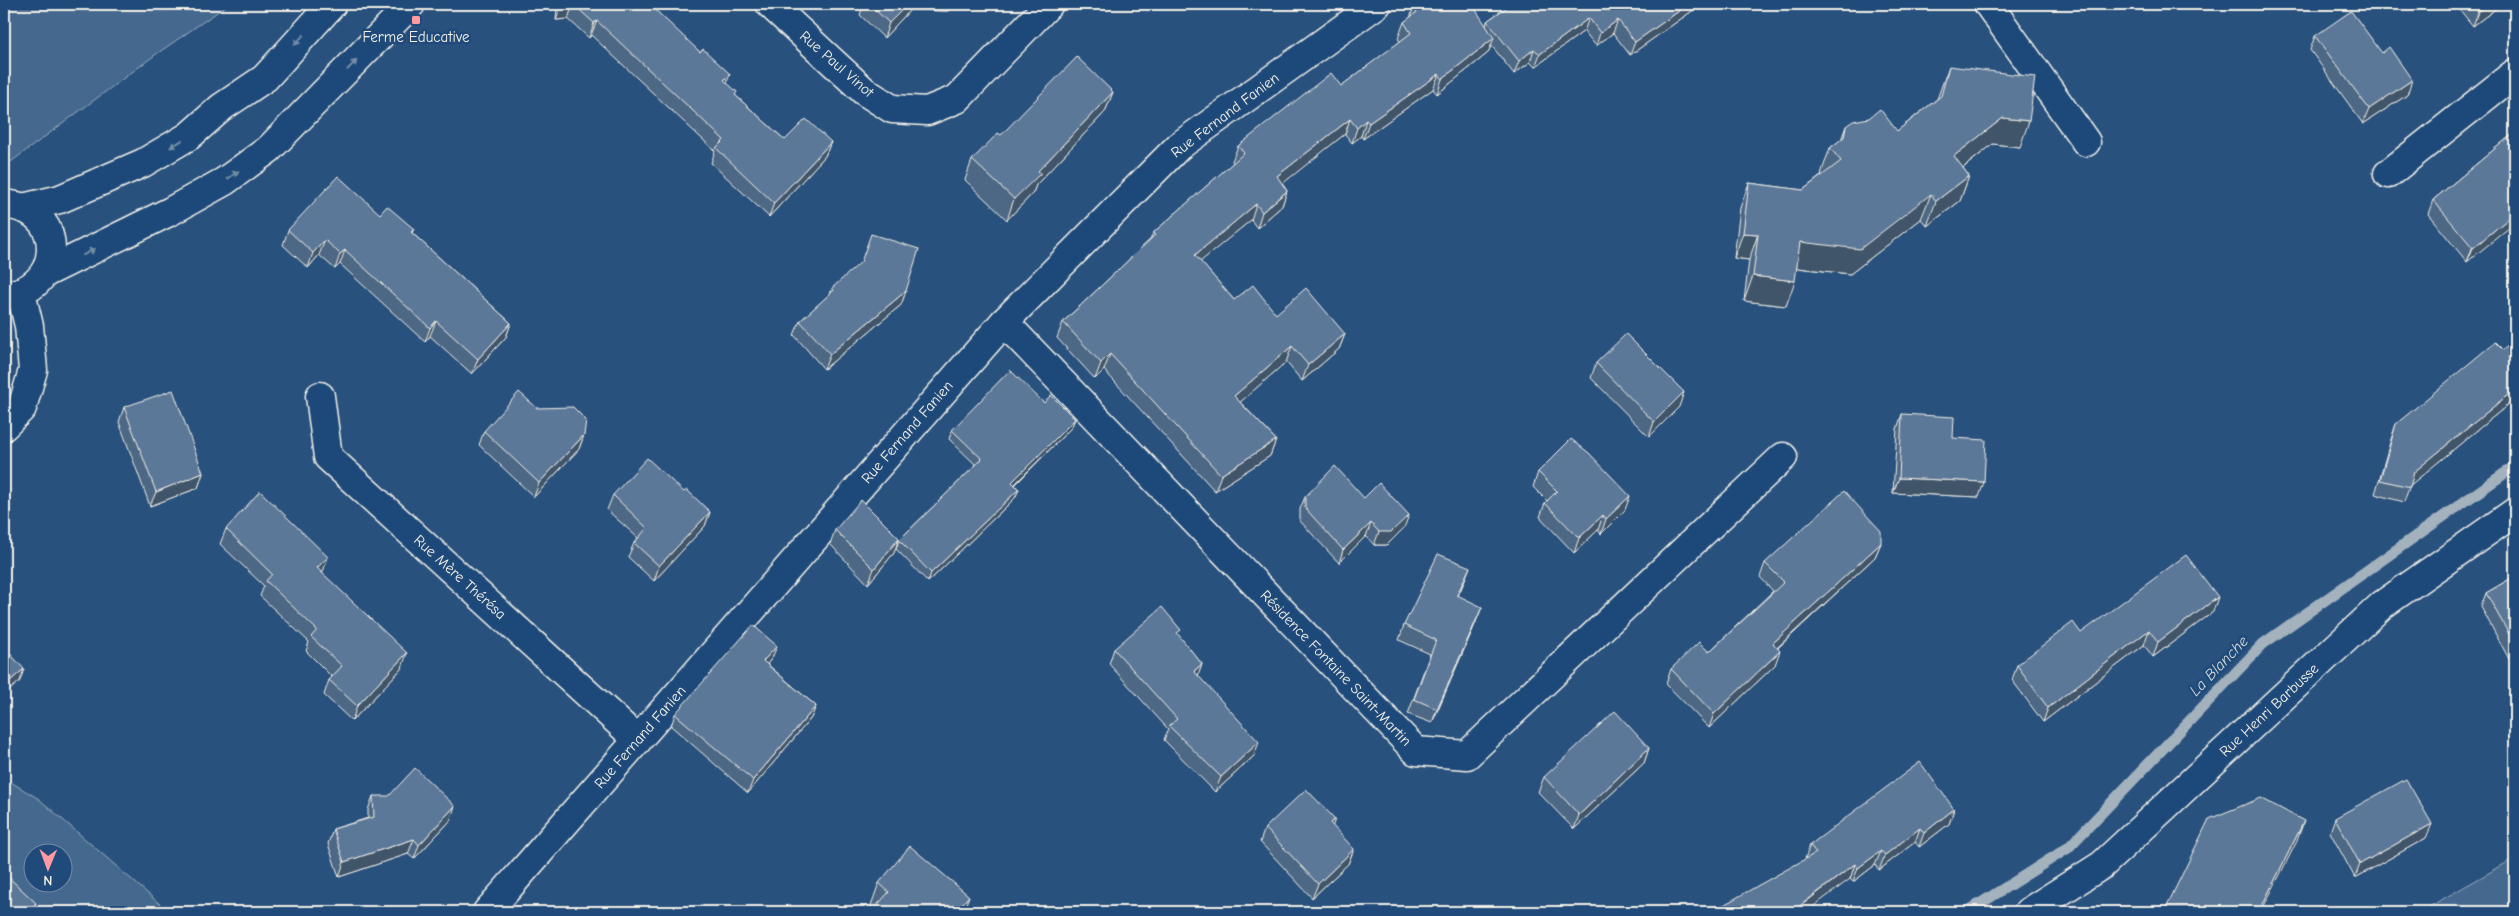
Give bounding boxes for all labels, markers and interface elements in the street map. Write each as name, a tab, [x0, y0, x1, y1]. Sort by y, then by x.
marker: Ferme Educative	[410, 14, 422, 26]
street label: Rue Paul Vinot	[796, 27, 878, 102]
place label: Ferme Educative	[362, 28, 470, 46]
one-way arrow	[293, 33, 305, 45]
one-way arrow	[346, 60, 358, 72]
street label: Rue Fernand Fanien	[1167, 68, 1283, 162]
one-way arrow	[169, 140, 182, 149]
one-way arrow	[226, 170, 240, 180]
one-way arrow	[83, 247, 96, 256]
street label: Rue Fernand Fanien	[857, 377, 957, 487]
street label: Rue Mère Thérésa	[410, 531, 510, 623]
street label: Résidence Fontaine Saint-Martin	[1257, 586, 1415, 750]
water label: La Blanche	[2186, 632, 2252, 700]
street label: Rue Henri Barbusse	[2216, 659, 2323, 761]
street label: Rue Fernand Fanien	[590, 682, 690, 792]
north arrow	[22, 844, 72, 894]
text: N	[43, 872, 52, 889]

